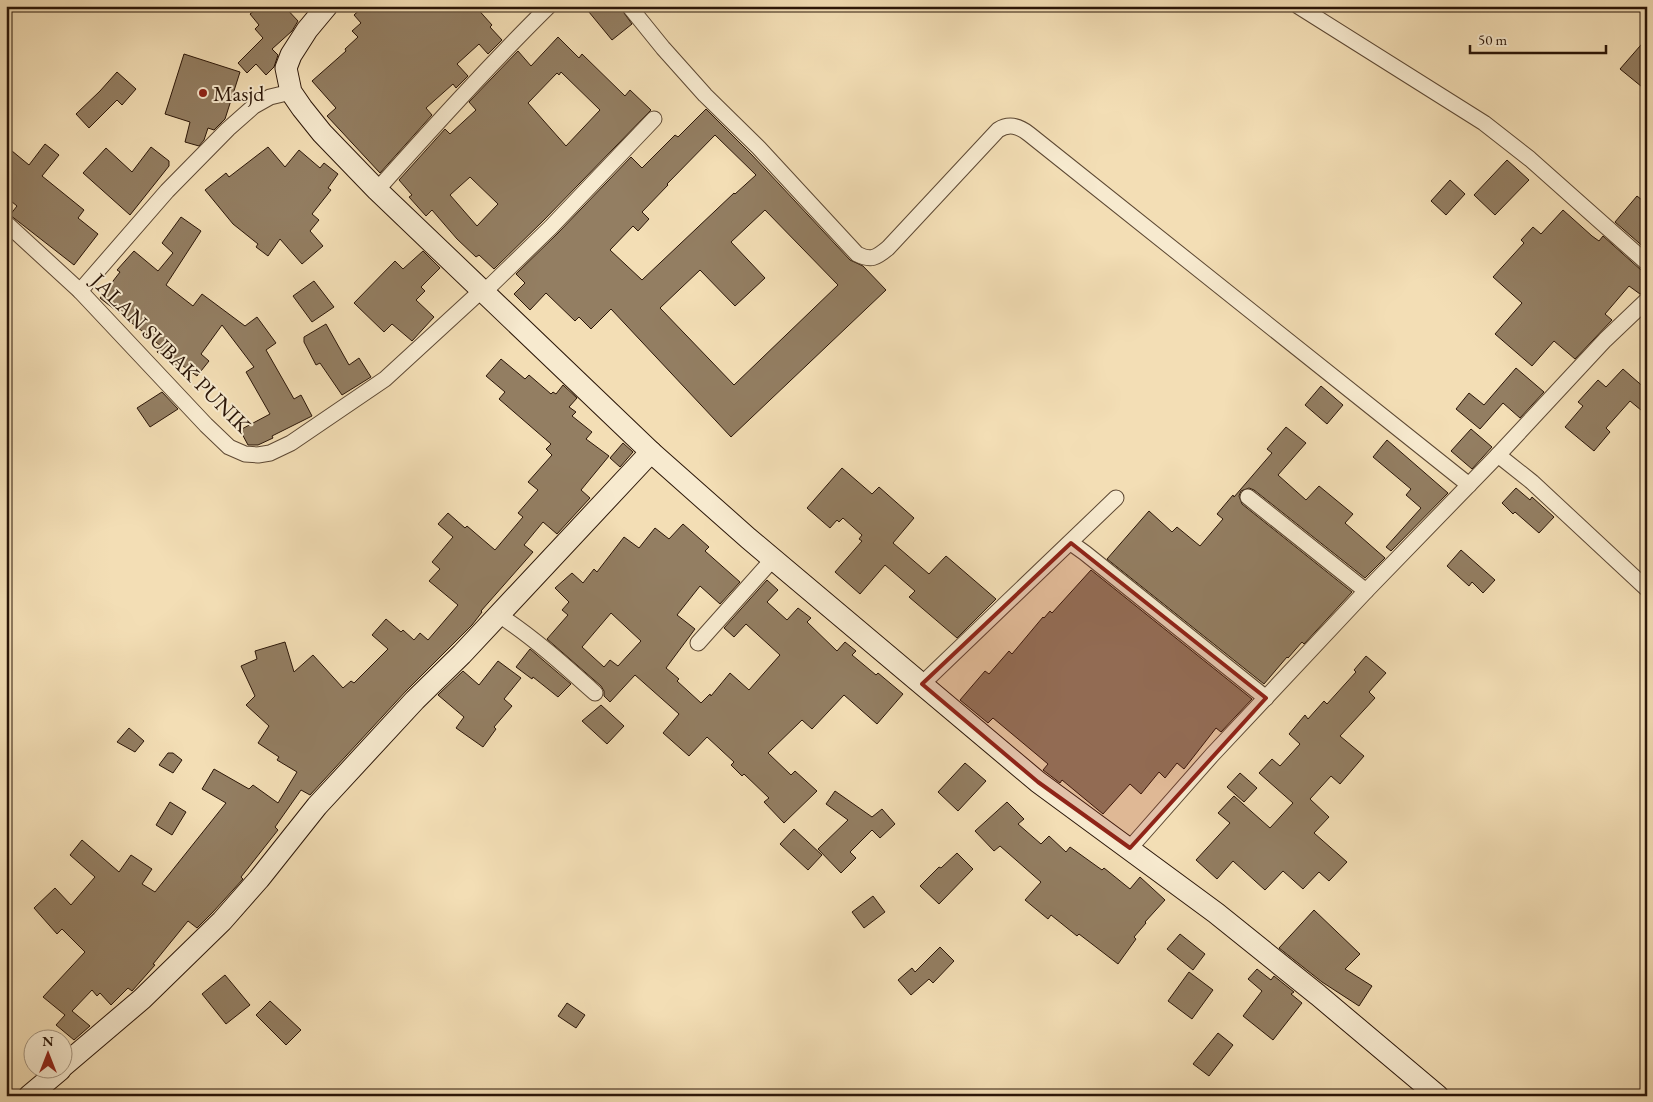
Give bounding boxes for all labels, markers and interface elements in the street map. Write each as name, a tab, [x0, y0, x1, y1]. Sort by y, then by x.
scale bar	[1470, 22, 1607, 54]
text: 50 m	[1478, 30, 1507, 49]
place label: Masjd	[213, 79, 265, 108]
marker: Masjd	[197, 87, 209, 99]
street label: JALAN SUBAK PUNIK	[83, 265, 258, 440]
north arrow	[22, 1030, 72, 1080]
text: N	[42, 1032, 54, 1050]

